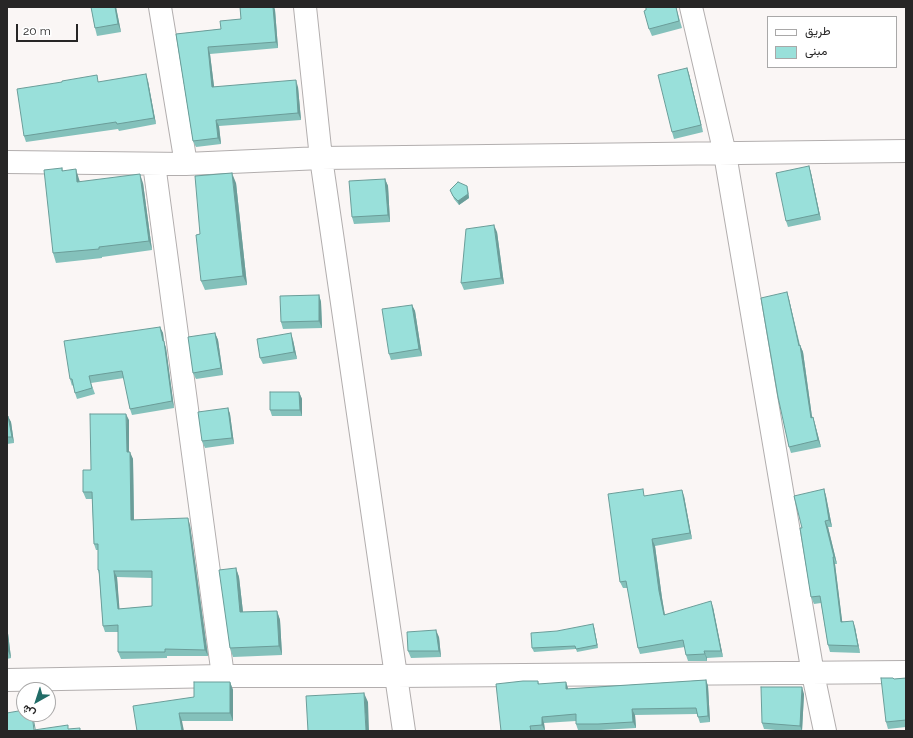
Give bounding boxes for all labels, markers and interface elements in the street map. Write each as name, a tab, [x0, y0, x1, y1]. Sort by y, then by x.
scale bar	[18, 16, 80, 42]
legend	[767, 16, 897, 68]
text: 20 m	[23, 24, 51, 38]
text: طريق	[805, 24, 830, 38]
text: مبنى	[805, 44, 827, 58]
north arrow	[16, 682, 56, 722]
text: ش	[20, 702, 38, 720]

